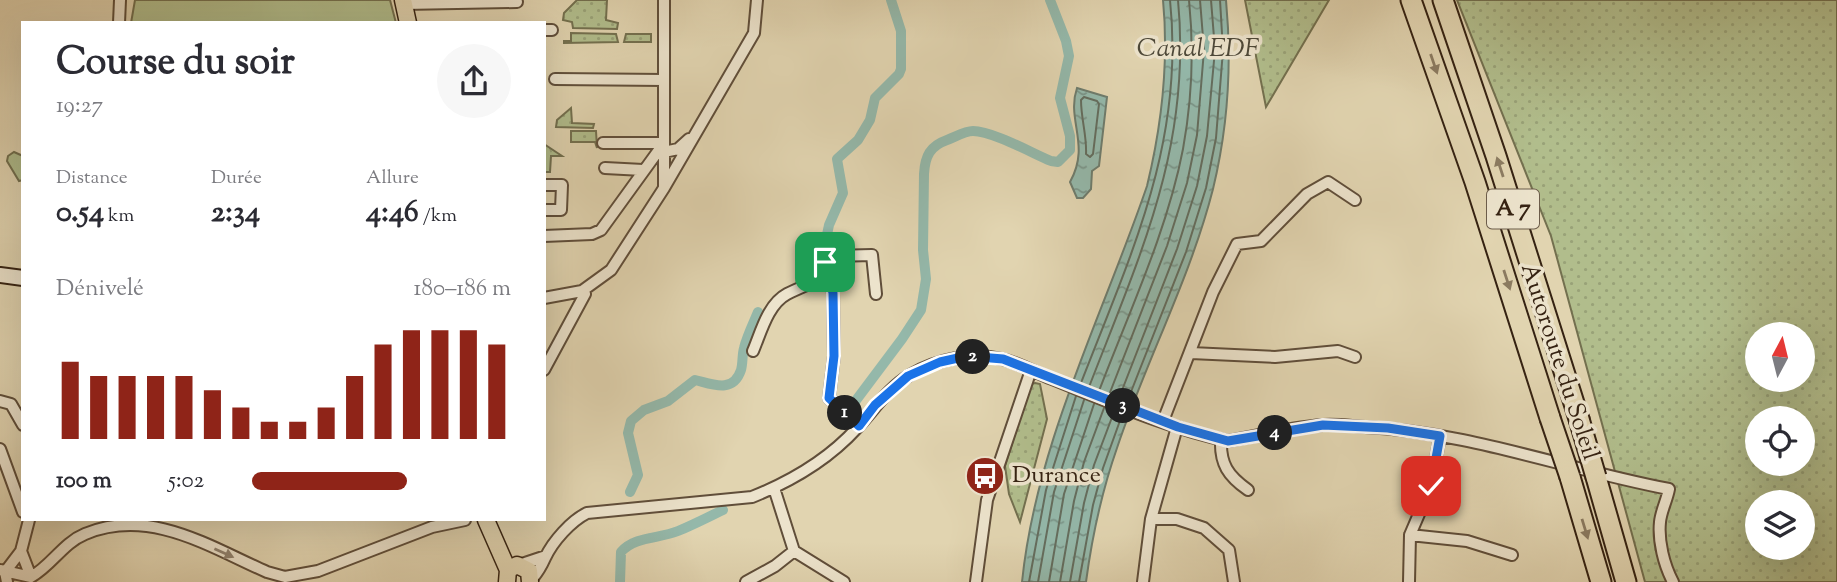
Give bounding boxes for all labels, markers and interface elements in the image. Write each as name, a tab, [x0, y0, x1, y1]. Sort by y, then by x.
water label: Canal EDF	[1137, 31, 1259, 68]
text: Course du soir	[56, 37, 295, 91]
button: share	[437, 44, 511, 118]
one-way arrow	[1429, 54, 1440, 75]
text: 19:27	[56, 90, 103, 123]
one-way arrow	[1494, 156, 1504, 177]
text: Distance	[56, 165, 128, 192]
text: Durée	[211, 165, 262, 192]
text: Allure	[366, 165, 419, 192]
road number: A 7	[1487, 190, 1539, 229]
text: 0.54	[56, 192, 104, 235]
text: 2:34	[211, 192, 260, 235]
text: 4:46	[366, 192, 419, 235]
text: km	[104, 203, 134, 230]
text: /km	[419, 203, 457, 230]
pin	[795, 232, 855, 292]
icon: arrive	[806, 243, 844, 281]
street label: Autoroute du Soleil	[1511, 259, 1607, 465]
one-way arrow	[1502, 270, 1512, 291]
text: Dénivelé	[56, 273, 144, 306]
text: 180–186 m	[414, 273, 511, 306]
north arrow	[1745, 322, 1815, 392]
map controls	[1745, 322, 1815, 560]
pin: 2	[956, 340, 990, 374]
text: 2	[968, 343, 977, 370]
pin: 3	[1106, 388, 1140, 424]
text: 3	[1119, 392, 1126, 419]
pin: 1	[828, 396, 862, 430]
text: 1	[841, 399, 848, 426]
button: locate	[1745, 406, 1815, 476]
pin: 4	[1258, 416, 1292, 450]
text: 4	[1270, 419, 1279, 446]
bus stop icon: Durance	[964, 455, 1006, 497]
pin	[1401, 456, 1461, 516]
place label: Durance	[1012, 459, 1101, 493]
text: 100 m	[56, 465, 112, 498]
text: 5:02	[168, 465, 204, 498]
icon: check	[1412, 467, 1450, 505]
button: layers	[1745, 490, 1815, 560]
one-way arrow	[1581, 519, 1591, 540]
one-way arrow	[214, 547, 234, 559]

